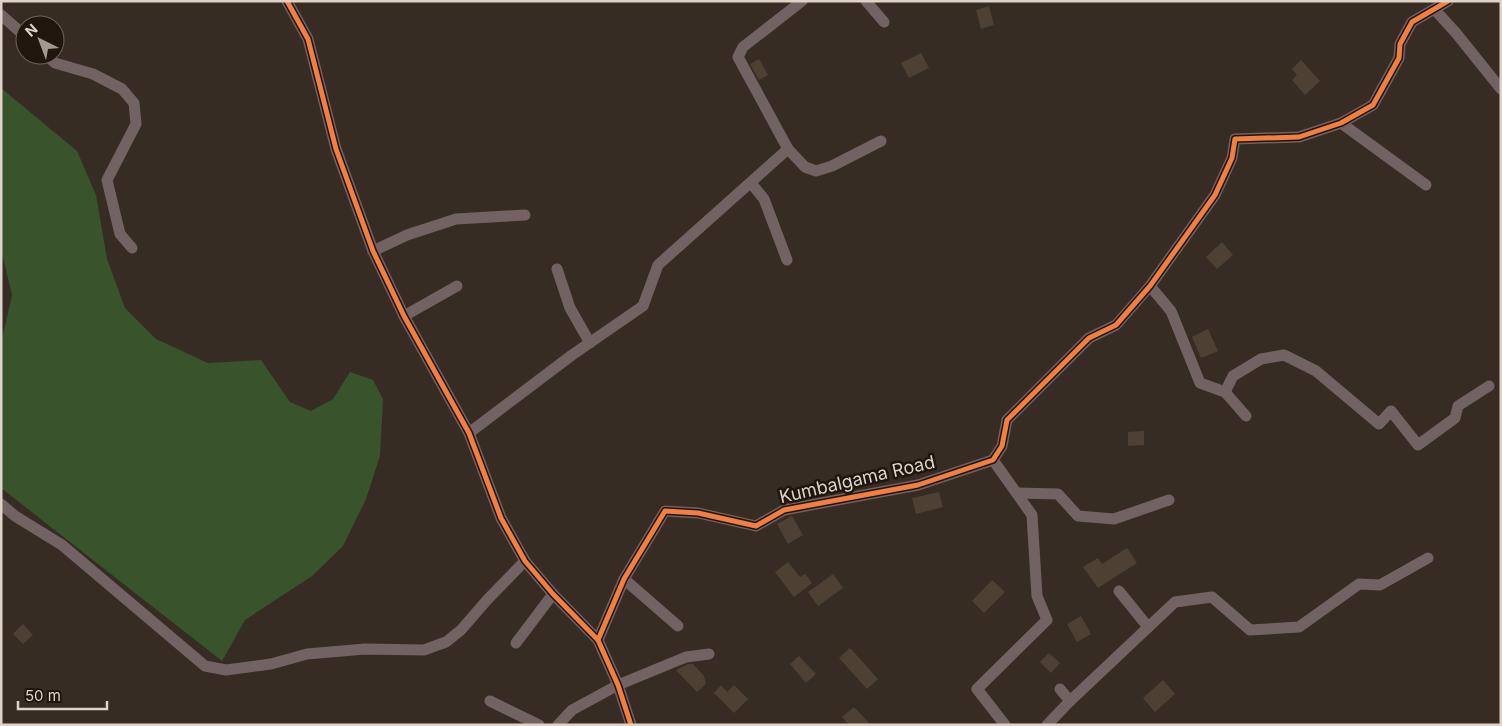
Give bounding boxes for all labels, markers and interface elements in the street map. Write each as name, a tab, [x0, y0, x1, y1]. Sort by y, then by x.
north arrow	[15, 15, 65, 65]
text: N	[21, 20, 41, 40]
street label: Kumbalgama Road	[777, 451, 937, 507]
scale bar	[18, 678, 106, 710]
text: 50 m	[25, 686, 61, 705]

